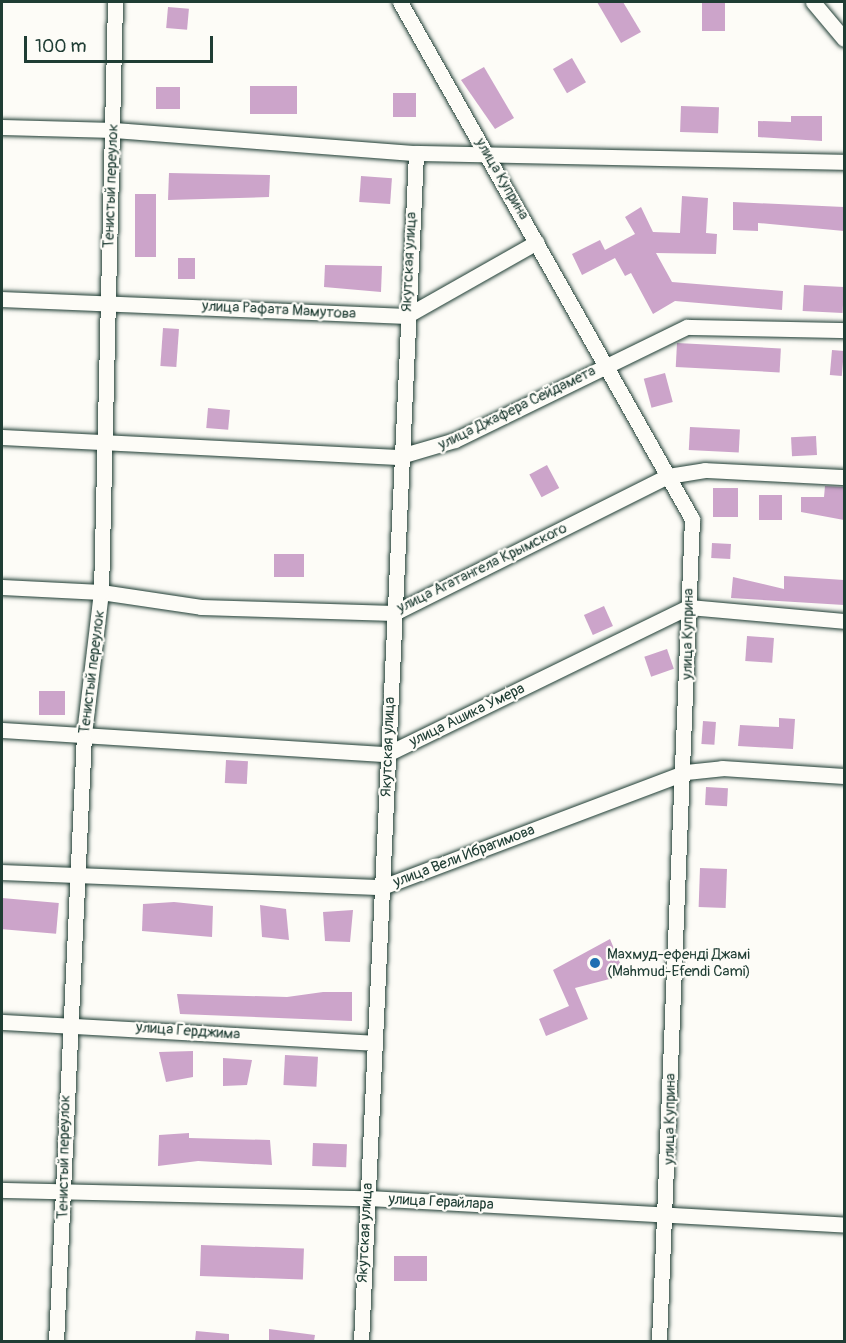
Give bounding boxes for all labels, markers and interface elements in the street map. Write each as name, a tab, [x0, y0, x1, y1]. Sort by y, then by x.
scale bar	[27, 24, 216, 62]
text: 100 m	[35, 35, 87, 58]
street label: Тенистый переулок	[100, 124, 122, 248]
street label: улица Куприна	[471, 135, 533, 223]
street label: Якутская улица	[397, 211, 421, 313]
street label: улица Рафата Мамутова	[201, 297, 357, 323]
street label: улица Джафера Сейдамета	[435, 362, 599, 454]
street label: улица Агатангела Крымского	[394, 519, 570, 617]
street label: улица Куприна	[678, 588, 698, 680]
street label: Тенистый переулок	[75, 609, 109, 735]
street label: улица Ашика Умера	[406, 679, 528, 751]
street label: Якутская улица	[377, 697, 399, 797]
street label: улица Вели Ибрагимова	[391, 821, 537, 891]
place label: Махмуд-ефенді Джамі (Mahmud-Efendi Cami)	[607, 945, 751, 980]
marker: Махмуд-ефенді Джамі (Mahmud-Efendi Cami)	[588, 956, 602, 970]
street label: улица Герджима	[135, 1018, 241, 1044]
street label: улица Куприна	[660, 1073, 680, 1165]
street label: Тенистый переулок	[54, 1095, 74, 1219]
street label: Якутская улица	[353, 1182, 377, 1284]
street label: улица Герайлара	[388, 1190, 494, 1214]

